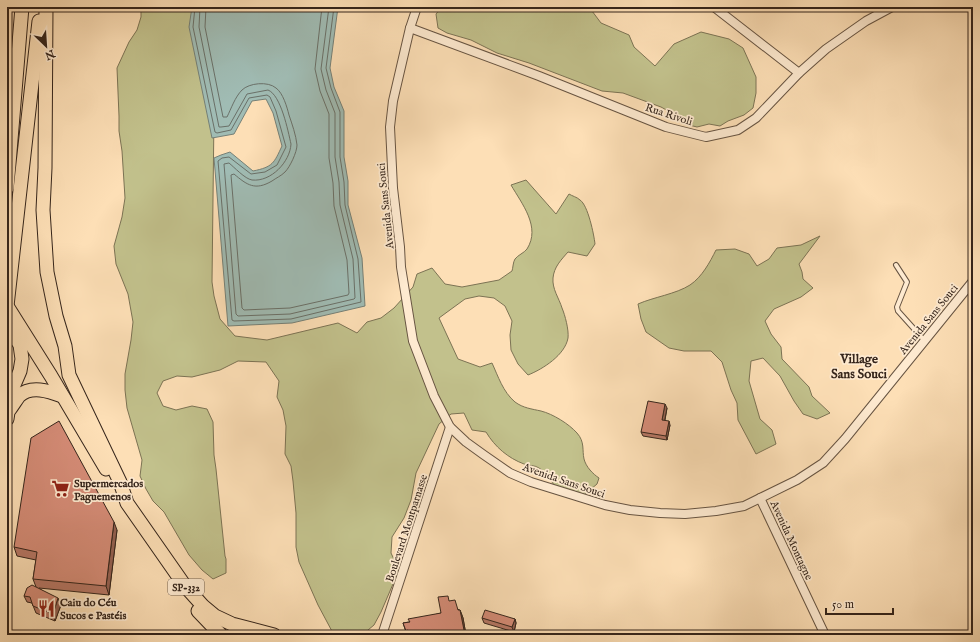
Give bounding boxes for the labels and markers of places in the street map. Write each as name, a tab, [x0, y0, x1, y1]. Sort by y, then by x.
place label: Supermercados Paguemenos	[74, 477, 143, 504]
supermarket icon: Supermercados Paguemenos	[51, 479, 71, 499]
place label: Caiu do Céu Sucos e Pastéis	[60, 596, 126, 623]
restaurant icon: Caiu do Céu Sucos e Pastéis	[37, 598, 57, 618]

